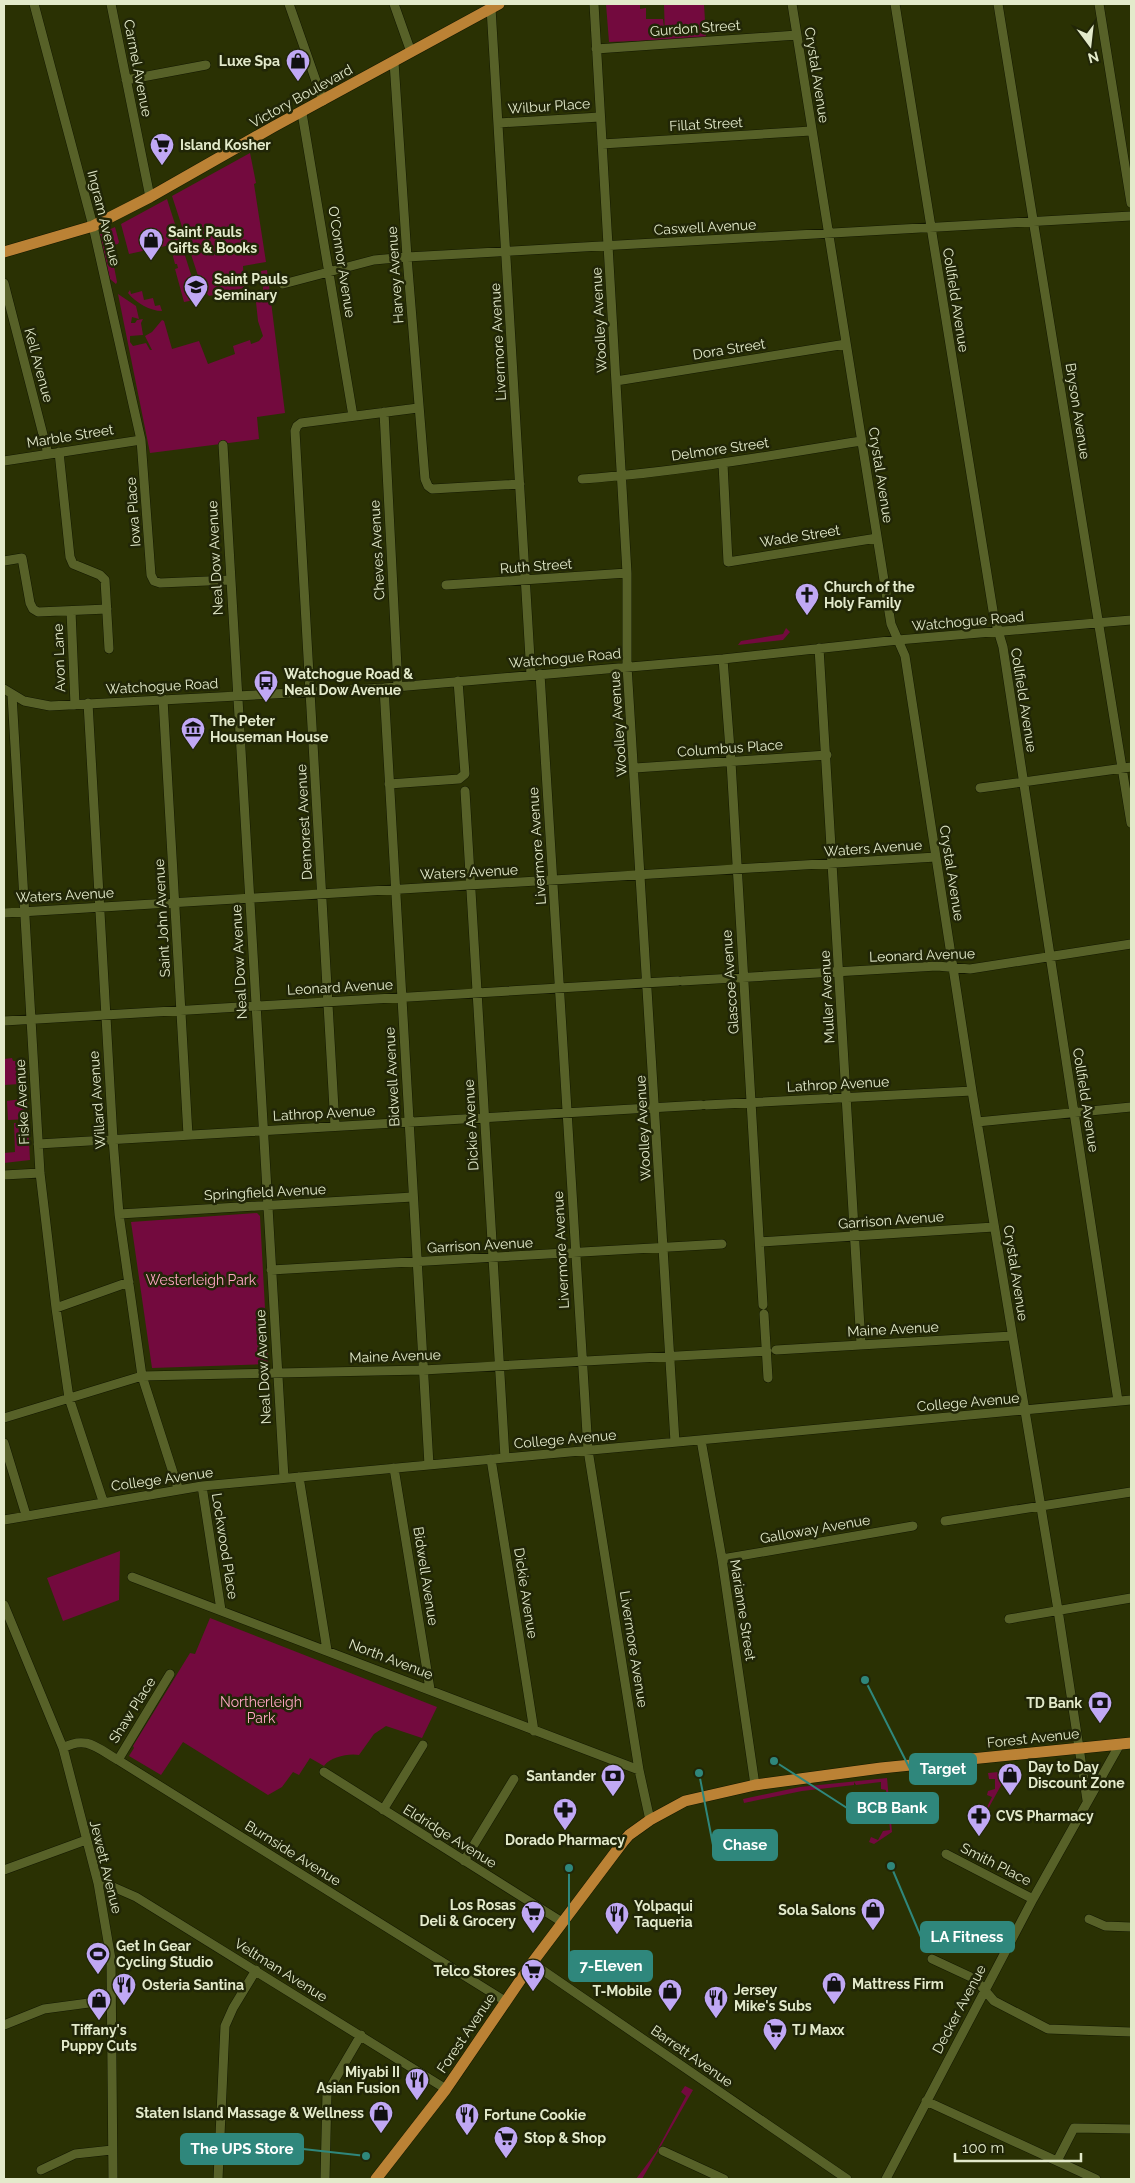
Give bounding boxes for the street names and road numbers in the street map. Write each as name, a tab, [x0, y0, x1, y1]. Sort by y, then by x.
street label: Gurdon Street	[649, 17, 741, 39]
street label: Carmel Avenue	[121, 18, 155, 118]
street label: Crystal Avenue	[802, 26, 832, 124]
street label: Victory Boulevard	[247, 61, 355, 131]
street label: Wilbur Place	[507, 95, 591, 117]
street label: Fillat Street	[669, 114, 743, 134]
street label: Ingram Avenue	[84, 169, 124, 267]
street label: O'Connor Avenue	[325, 205, 359, 319]
street label: Caswell Avenue	[653, 216, 757, 238]
street label: Harvey Avenue	[384, 226, 406, 324]
street label: Collfield Avenue	[940, 247, 972, 353]
street label: Woolley Avenue	[588, 267, 610, 373]
street label: Livermore Avenue	[487, 283, 509, 401]
street label: Kell Avenue	[21, 326, 57, 404]
street label: Dora Street	[692, 335, 767, 363]
street label: Bryson Avenue	[1062, 362, 1094, 460]
street label: Marble Street	[25, 421, 115, 451]
street label: Crystal Avenue	[866, 426, 896, 524]
street label: Delmore Street	[670, 434, 770, 464]
street label: Iowa Place	[123, 477, 143, 547]
street label: Neal Dow Avenue	[204, 500, 226, 616]
street label: Cheves Avenue	[366, 500, 388, 600]
street label: Wade Street	[759, 522, 841, 550]
street label: Ruth Street	[499, 555, 573, 577]
street label: Watchogue Road	[911, 608, 1025, 634]
street label: Avon Lane	[50, 624, 68, 692]
street label: Watchogue Road	[508, 645, 622, 671]
street label: Collfield Avenue	[1008, 647, 1040, 753]
street label: Woolley Avenue	[606, 671, 630, 777]
street label: Watchogue Road	[105, 675, 219, 697]
street label: Columbus Place	[676, 736, 784, 760]
street label: Demorest Avenue	[293, 764, 315, 880]
street label: Livermore Avenue	[525, 787, 549, 905]
street label: Crystal Avenue	[937, 824, 967, 922]
street label: Waters Avenue	[823, 837, 923, 859]
street label: Saint John Avenue	[151, 858, 173, 978]
street label: Waters Avenue	[420, 861, 518, 883]
street label: Waters Avenue	[16, 884, 114, 906]
street label: Neal Dow Avenue	[228, 904, 250, 1020]
street label: Glascoe Avenue	[718, 929, 742, 1035]
street label: Leonard Avenue	[869, 945, 975, 965]
street label: Muller Avenue	[817, 950, 837, 1044]
street label: Leonard Avenue	[287, 976, 393, 998]
street label: Bidwell Avenue	[381, 1027, 403, 1127]
street label: Collfield Avenue	[1070, 1047, 1102, 1153]
street label: Willard Avenue	[86, 1050, 108, 1150]
street label: Fiske Avenue	[12, 1059, 32, 1145]
street label: Lathrop Avenue	[786, 1073, 890, 1095]
street label: Woolley Avenue	[632, 1075, 654, 1181]
street label: Dickie Avenue	[461, 1079, 481, 1171]
street label: Lathrop Avenue	[272, 1102, 376, 1124]
street label: Springfield Avenue	[204, 1181, 326, 1203]
street label: Livermore Avenue	[550, 1191, 572, 1309]
street label: Garrison Avenue	[838, 1208, 944, 1232]
street label: Crystal Avenue	[1001, 1224, 1031, 1322]
street label: Garrison Avenue	[427, 1234, 533, 1256]
street label: Neal Dow Avenue	[252, 1309, 274, 1425]
street label: Maine Avenue	[847, 1319, 939, 1339]
street label: Maine Avenue	[349, 1346, 441, 1366]
street label: College Avenue	[916, 1390, 1020, 1414]
street label: College Avenue	[513, 1427, 617, 1451]
street label: College Avenue	[110, 1464, 214, 1494]
street label: Lockwood Place	[209, 1492, 241, 1600]
street label: Galloway Avenue	[759, 1511, 871, 1547]
street label: Bidwell Avenue	[410, 1525, 442, 1627]
street label: Dickie Avenue	[511, 1546, 541, 1640]
street label: Marianne Street	[727, 1558, 759, 1662]
street label: Livermore Avenue	[617, 1590, 651, 1708]
street label: North Avenue	[347, 1636, 435, 1682]
street label: Shaw Place	[105, 1674, 159, 1746]
street label: Forest Avenue	[986, 1725, 1080, 1751]
street label: Eldridge Avenue	[400, 1801, 500, 1871]
street label: Burnside Avenue	[242, 1817, 344, 1889]
street label: Jewett Avenue	[87, 1819, 125, 1915]
street label: Smith Place	[958, 1839, 1034, 1889]
street label: Veltman Avenue	[232, 1935, 330, 2005]
street label: Decker Avenue	[929, 1962, 989, 2056]
street label: Forest Avenue	[433, 1990, 499, 2076]
street label: Barrett Avenue	[648, 2022, 736, 2090]

